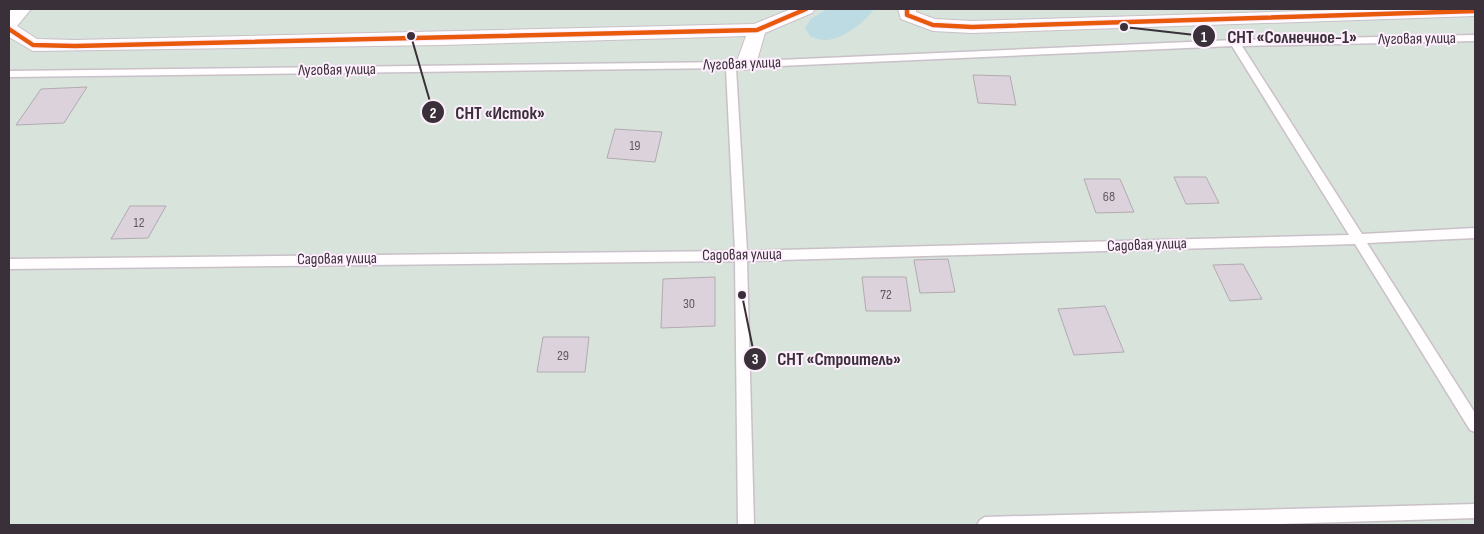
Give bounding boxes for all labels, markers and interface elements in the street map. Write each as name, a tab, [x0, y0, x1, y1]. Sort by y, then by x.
callout: СНТ «Солнечное-1»	[1192, 20, 1366, 53]
text: СНТ «Солнечное-1»	[1227, 27, 1357, 48]
text: 1	[1201, 28, 1207, 47]
street label: Луговая улица	[1377, 29, 1456, 49]
street label: Луговая улица	[702, 53, 781, 75]
street label: Луговая улица	[297, 60, 376, 80]
callout: СНТ «Исток»	[420, 96, 555, 129]
text: СНТ «Исток»	[455, 103, 545, 124]
text: 2	[430, 104, 436, 123]
house number: 19	[629, 137, 641, 154]
house number: 68	[1103, 188, 1115, 205]
house number: 12	[134, 214, 145, 231]
street label: Садовая улица	[1107, 234, 1187, 256]
street label: Садовая улица	[702, 245, 782, 265]
street label: Садовая улица	[297, 249, 377, 269]
house number: 72	[880, 286, 892, 303]
house number: 30	[683, 295, 695, 312]
callout: СНТ «Строитель»	[742, 342, 911, 375]
house number: 29	[557, 347, 569, 364]
text: СНТ «Строитель»	[777, 349, 901, 370]
text: 3	[752, 350, 759, 369]

